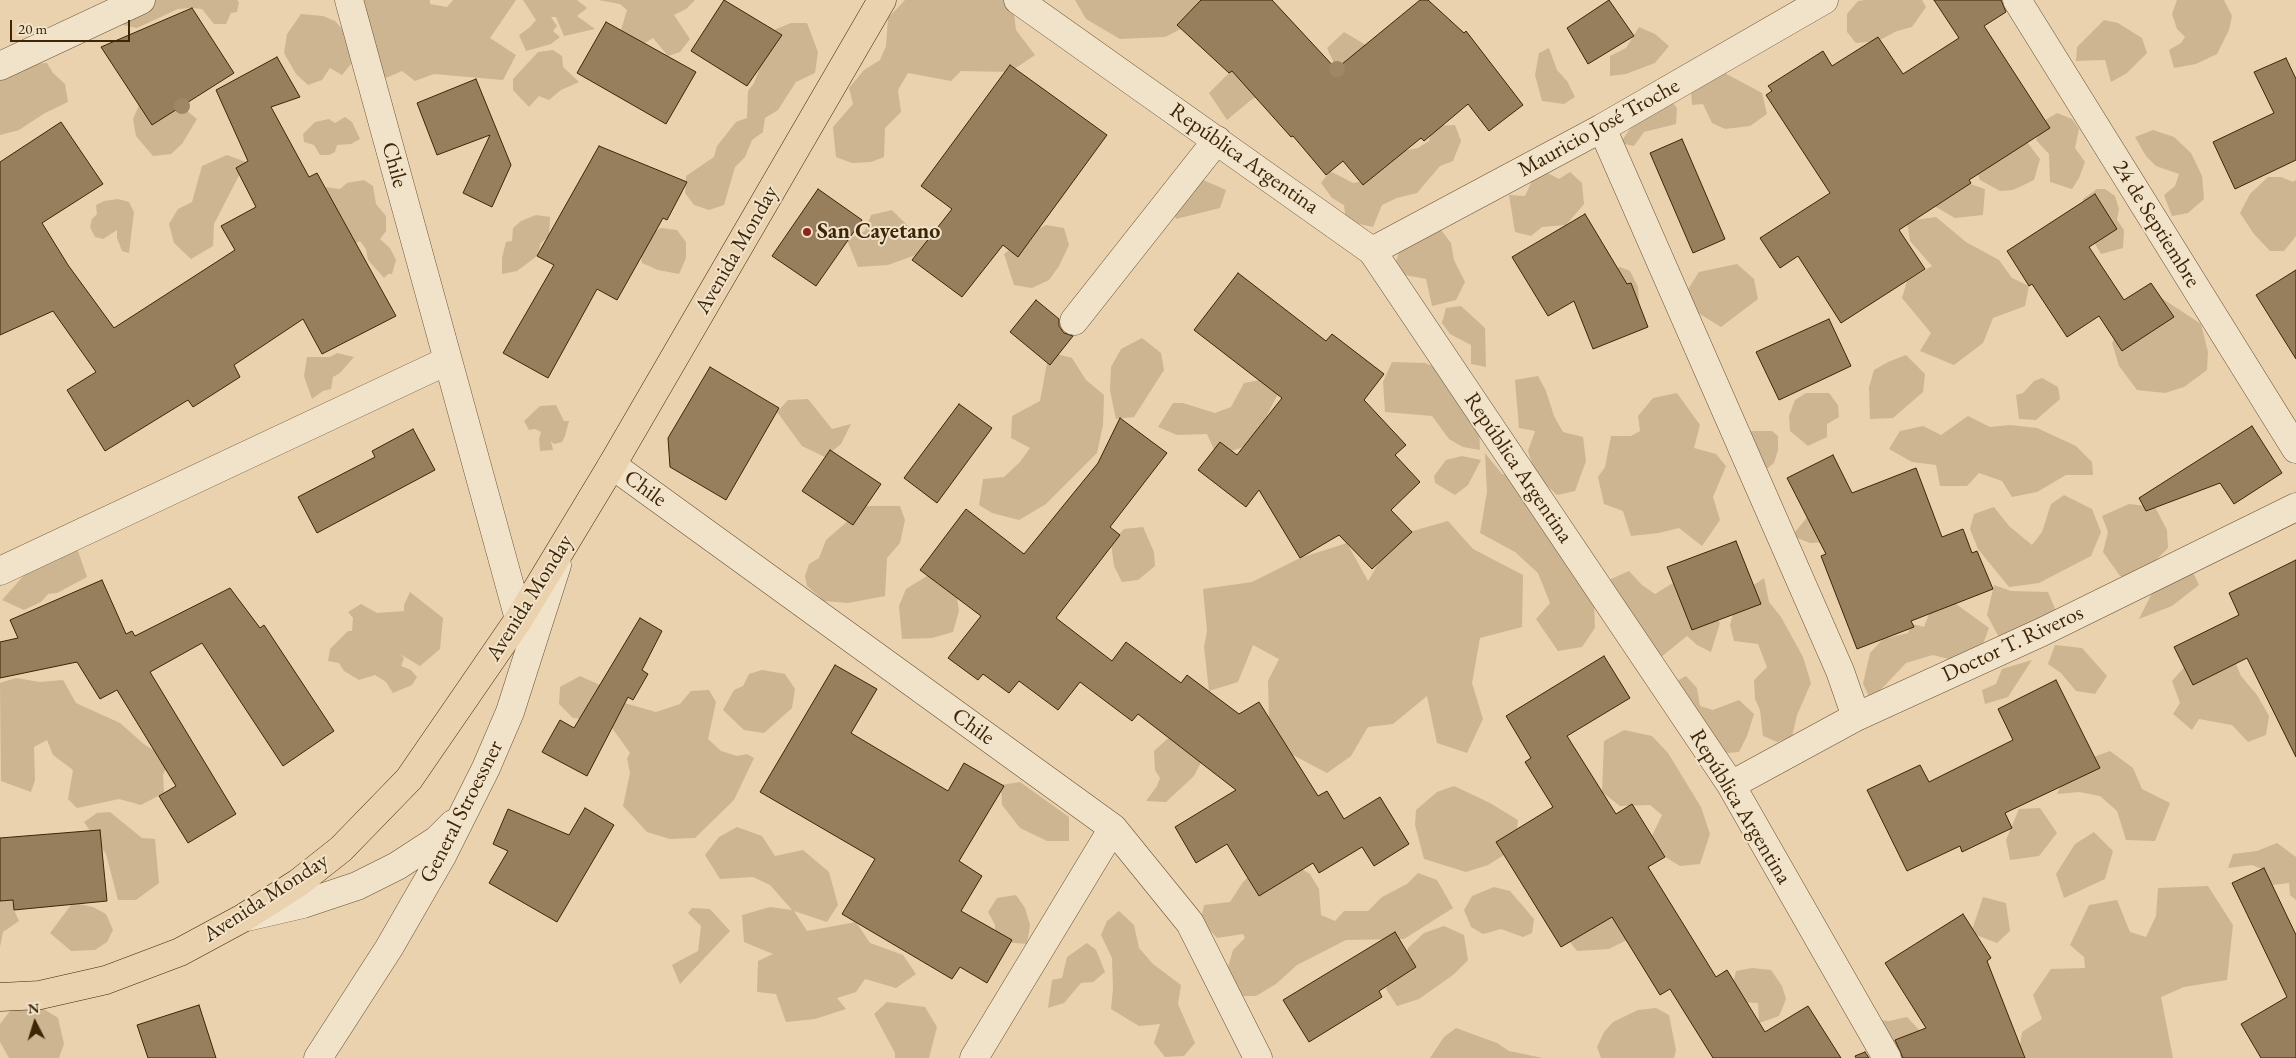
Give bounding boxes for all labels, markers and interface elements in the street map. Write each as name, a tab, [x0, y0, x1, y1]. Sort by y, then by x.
scale bar	[12, 10, 132, 42]
text: 20 m	[18, 19, 47, 38]
street label: Mauricio José Troche	[1514, 73, 1684, 183]
street label: República Argentina	[1164, 98, 1324, 220]
street label: Chile	[375, 139, 413, 191]
street label: 24 de Septiembre	[2106, 155, 2206, 293]
street label: Avenida Monday	[690, 181, 784, 319]
place label: San Cayetano	[817, 219, 940, 245]
marker: San Cayetano	[801, 226, 813, 238]
street label: República Argentina	[1458, 388, 1578, 548]
street label: Chile	[619, 465, 671, 513]
street label: Avenida Monday	[481, 530, 579, 666]
street label: Doctor T. Riveros	[1938, 600, 2088, 688]
street label: Chile	[947, 703, 999, 751]
street label: República Argentina	[1683, 725, 1797, 889]
street label: General Stroessner	[415, 736, 509, 888]
street label: Avenida Monday	[198, 848, 334, 948]
north arrow	[10, 998, 60, 1048]
text: N	[27, 999, 40, 1018]

